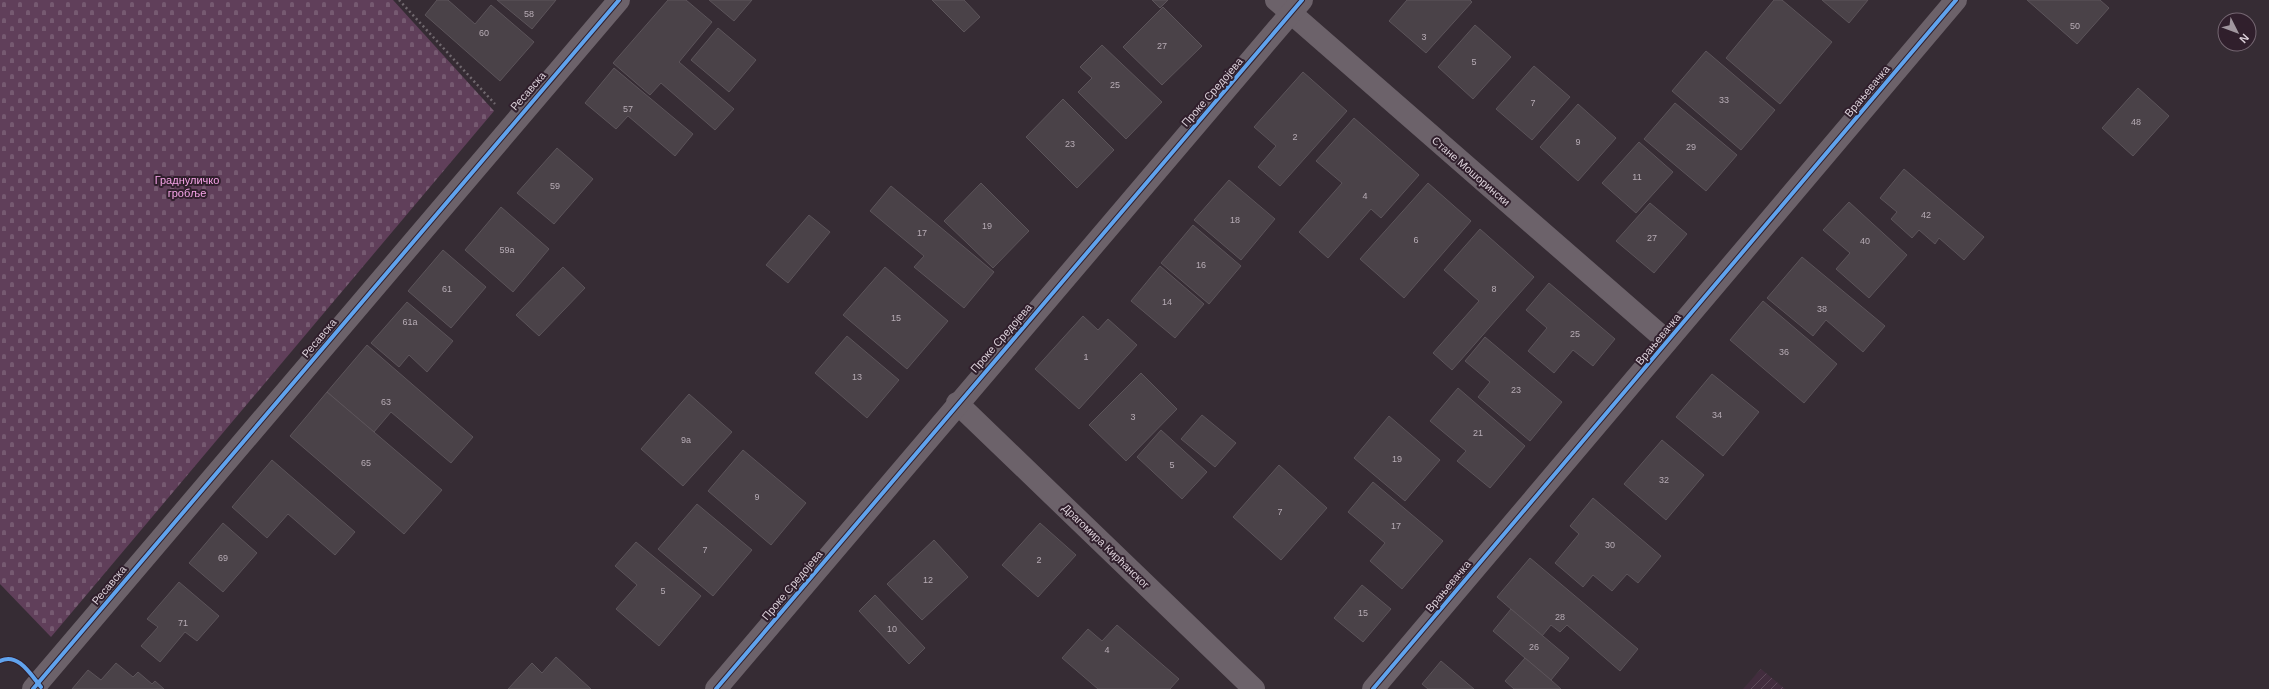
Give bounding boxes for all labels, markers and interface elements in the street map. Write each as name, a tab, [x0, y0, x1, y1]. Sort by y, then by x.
house number: 58	[524, 9, 534, 19]
north arrow	[2217, 12, 2257, 52]
house number: 50	[2070, 21, 2080, 31]
house number: 60	[479, 28, 489, 38]
house number: 3	[1421, 32, 1427, 42]
text: N	[2237, 32, 2252, 46]
house number: 27	[1157, 41, 1167, 51]
street label: Проке Средојева	[1179, 55, 1246, 129]
house number: 5	[1471, 57, 1477, 67]
street label: Врањевачка	[1842, 62, 1892, 119]
street label: Ресавска	[508, 69, 549, 113]
house number: 25	[1110, 80, 1120, 90]
house number: 33	[1719, 95, 1729, 105]
house number: 7	[1530, 98, 1536, 108]
house number: 57	[623, 104, 633, 114]
house number: 48	[2131, 117, 2141, 127]
house number: 2	[1292, 132, 1298, 142]
street label: Стане Мошорински	[1430, 134, 1512, 208]
house number: 9	[1575, 137, 1581, 147]
house number: 23	[1065, 139, 1075, 149]
house number: 29	[1686, 142, 1696, 152]
house number: 11	[1632, 172, 1642, 182]
park label: Граднуличко гробље	[155, 174, 219, 199]
house number: 59	[550, 181, 560, 191]
house number: 4	[1362, 191, 1368, 201]
house number: 42	[1921, 210, 1931, 220]
house number: 18	[1230, 215, 1240, 225]
house number: 19	[982, 221, 992, 231]
house number: 17	[917, 228, 927, 238]
house number: 27	[1647, 233, 1657, 243]
house number: 6	[1413, 235, 1419, 245]
house number: 40	[1860, 236, 1870, 246]
house number: 59a	[499, 245, 515, 255]
house number: 16	[1196, 260, 1206, 270]
house number: 61	[442, 284, 452, 294]
house number: 8	[1491, 284, 1497, 294]
house number: 14	[1162, 297, 1172, 307]
street label: Проке Средојева	[968, 301, 1035, 375]
house number: 38	[1817, 304, 1827, 314]
street label: Врањевачка	[1633, 310, 1683, 367]
house number: 15	[891, 313, 901, 323]
street label: Ресавска	[299, 315, 339, 360]
house number: 61a	[402, 317, 418, 327]
house number: 25	[1570, 329, 1580, 339]
house number: 36	[1779, 347, 1789, 357]
house number: 1	[1083, 352, 1089, 362]
house number: 13	[852, 372, 862, 382]
house number: 23	[1511, 385, 1521, 395]
house number: 63	[381, 397, 391, 407]
house number: 34	[1712, 410, 1722, 420]
house number: 3	[1130, 412, 1136, 422]
house number: 21	[1473, 428, 1483, 438]
house number: 9a	[681, 435, 691, 445]
house number: 19	[1392, 454, 1402, 464]
house number: 65	[361, 458, 371, 468]
house number: 5	[1169, 460, 1175, 470]
house number: 32	[1659, 475, 1669, 485]
house number: 9	[754, 492, 760, 502]
street label: Драгомира Кирћанског	[1060, 501, 1152, 591]
house number: 7	[1277, 507, 1283, 517]
house number: 17	[1391, 521, 1401, 531]
house number: 30	[1605, 540, 1615, 550]
house number: 7	[702, 545, 708, 555]
street label: Проке Средојева	[759, 547, 825, 622]
house number: 69	[218, 553, 228, 563]
house number: 2	[1036, 555, 1042, 565]
street label: Врањевачка	[1423, 557, 1473, 614]
street label: Ресавска	[89, 562, 129, 607]
house number: 12	[923, 575, 933, 585]
house number: 5	[660, 586, 666, 596]
house number: 15	[1358, 608, 1368, 618]
house number: 28	[1555, 612, 1565, 622]
house number: 71	[178, 618, 188, 628]
house number: 10	[887, 624, 897, 634]
house number: 26	[1529, 642, 1539, 652]
house number: 4	[1104, 645, 1110, 655]

